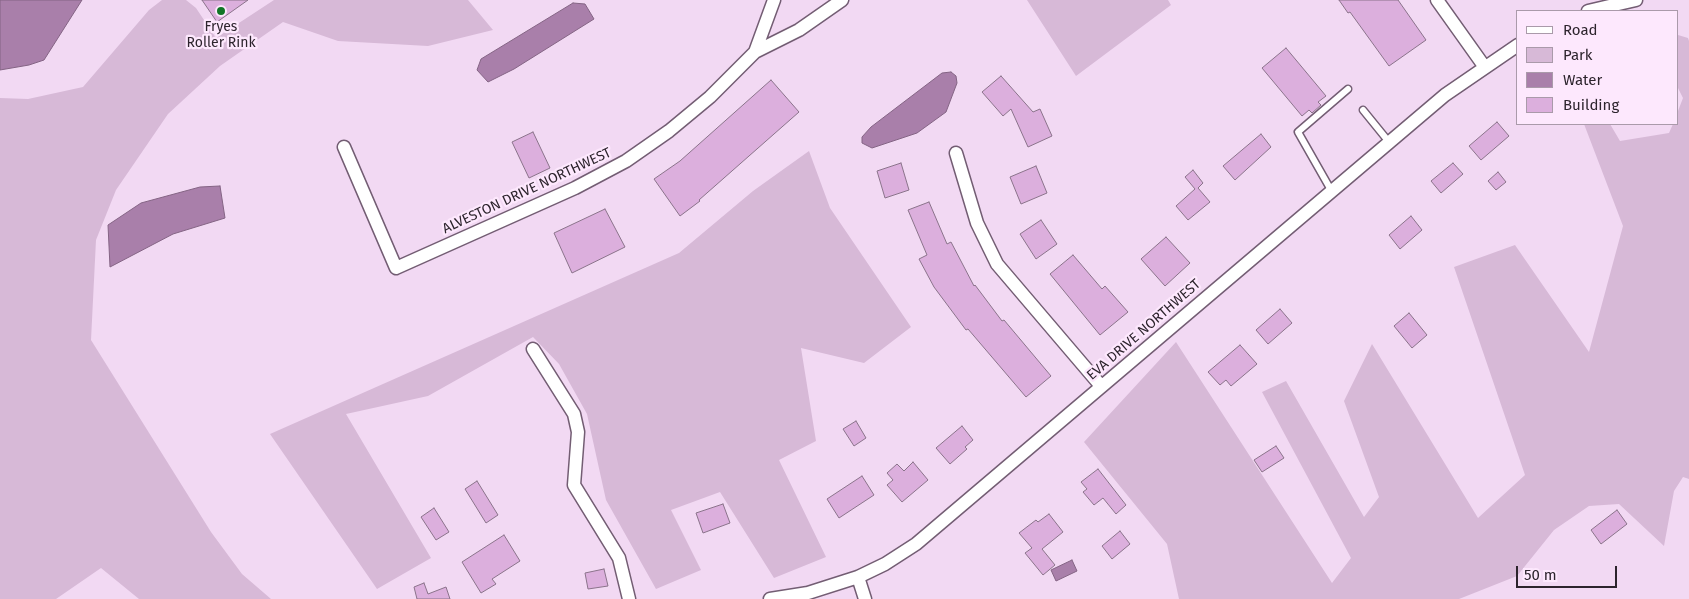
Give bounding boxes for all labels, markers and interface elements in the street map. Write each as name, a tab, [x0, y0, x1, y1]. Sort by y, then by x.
marker: Fryes Roller Rink	[215, 5, 227, 17]
legend	[1516, 10, 1679, 125]
place label: Fryes Roller Rink	[186, 19, 256, 52]
text: Road	[1563, 21, 1598, 39]
text: Park	[1563, 46, 1593, 64]
text: Water	[1563, 71, 1602, 89]
text: Building	[1563, 96, 1619, 114]
street label: ALVESTON DRIVE NORTHWEST	[440, 144, 614, 238]
street label: EVA DRIVE NORTHWEST	[1084, 276, 1204, 384]
scale bar	[1519, 556, 1620, 588]
text: 50 m	[1524, 566, 1557, 584]

